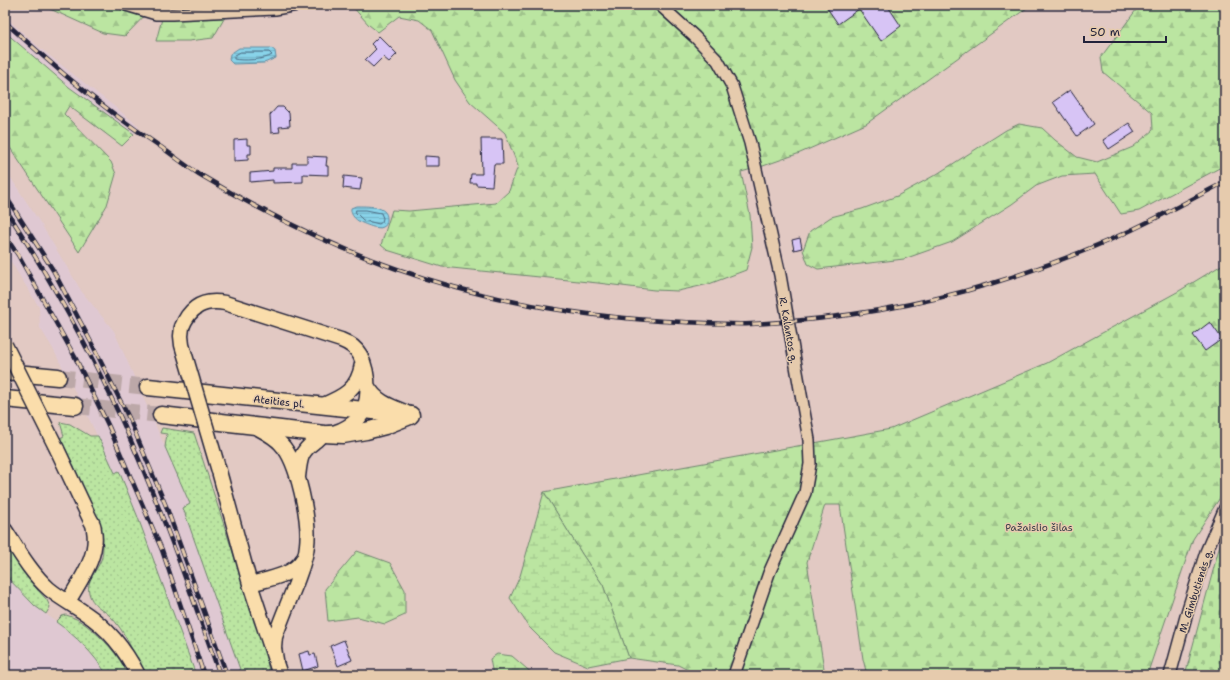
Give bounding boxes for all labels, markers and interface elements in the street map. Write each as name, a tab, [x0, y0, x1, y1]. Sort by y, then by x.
scale bar	[1084, 18, 1166, 44]
text: 50 m	[1090, 24, 1120, 40]
street label: R. Kalantos g.	[776, 296, 801, 365]
street label: Ateities pl.	[253, 392, 306, 411]
park label: Pažaislio šilas	[1005, 521, 1073, 534]
street label: M. Gimbutienės g.	[1176, 547, 1215, 634]

